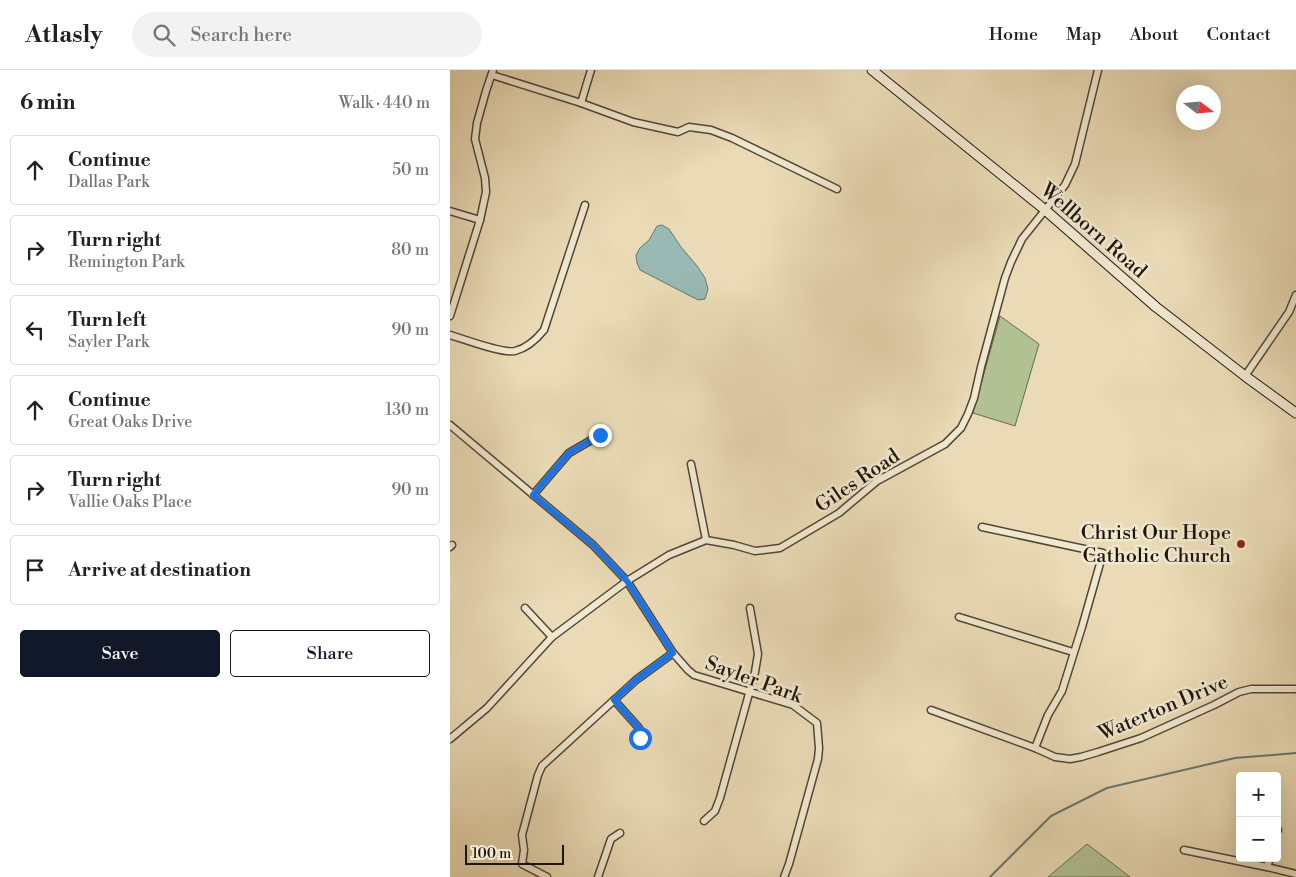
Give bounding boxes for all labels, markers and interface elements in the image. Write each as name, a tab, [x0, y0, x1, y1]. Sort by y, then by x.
search box	[132, 12, 482, 57]
text: Atlasly	[25, 20, 102, 50]
icon: search	[150, 21, 178, 49]
text: Search here	[190, 23, 292, 47]
text: Home	[989, 23, 1038, 46]
text: Map	[1066, 23, 1102, 46]
text: About	[1130, 23, 1179, 46]
text: Contact	[1207, 23, 1271, 46]
north arrow	[1176, 85, 1221, 130]
text: 6 min	[20, 90, 75, 116]
text: Walk · 440 m	[339, 93, 430, 113]
text: Continue	[68, 148, 151, 172]
icon: ahead	[21, 156, 49, 184]
text: 50 m	[392, 160, 429, 180]
text: Dallas Park	[68, 172, 150, 192]
street label: Wellborn Road	[1034, 177, 1152, 285]
text: Turn right	[68, 228, 161, 252]
icon: right	[21, 236, 49, 264]
text: 80 m	[391, 240, 429, 260]
text: Remington Park	[68, 252, 185, 272]
text: Turn left	[68, 308, 147, 332]
icon: left	[21, 316, 49, 344]
text: 90 m	[391, 320, 429, 340]
text: Sayler Park	[68, 332, 149, 352]
text: Continue	[68, 388, 151, 412]
icon: ahead	[21, 396, 49, 424]
text: 130 m	[385, 400, 429, 420]
text: Great Oaks Drive	[68, 412, 192, 432]
route end	[589, 424, 612, 447]
street label: Giles Road	[811, 444, 905, 519]
text: Turn right	[68, 468, 161, 492]
icon: right	[21, 476, 49, 504]
text: 90 m	[391, 480, 429, 500]
text: Vallie Oaks Place	[68, 492, 192, 512]
place label: Christ Our Hope Catholic Church	[1081, 521, 1231, 569]
marker: Christ Our Hope Catholic Church	[1235, 538, 1247, 550]
icon: arrive	[21, 556, 49, 584]
text: Arrive at destination	[68, 558, 251, 582]
button: Save	[20, 630, 220, 677]
button: Share	[230, 630, 430, 677]
street label: Sayler Park	[702, 651, 807, 710]
street label: Waterton Drive	[1094, 670, 1232, 747]
route start	[629, 727, 652, 750]
map controls	[1236, 772, 1281, 862]
button: +	[1236, 772, 1281, 817]
button: −	[1236, 817, 1281, 862]
scale bar	[465, 842, 564, 865]
text: 100 m	[472, 845, 511, 863]

